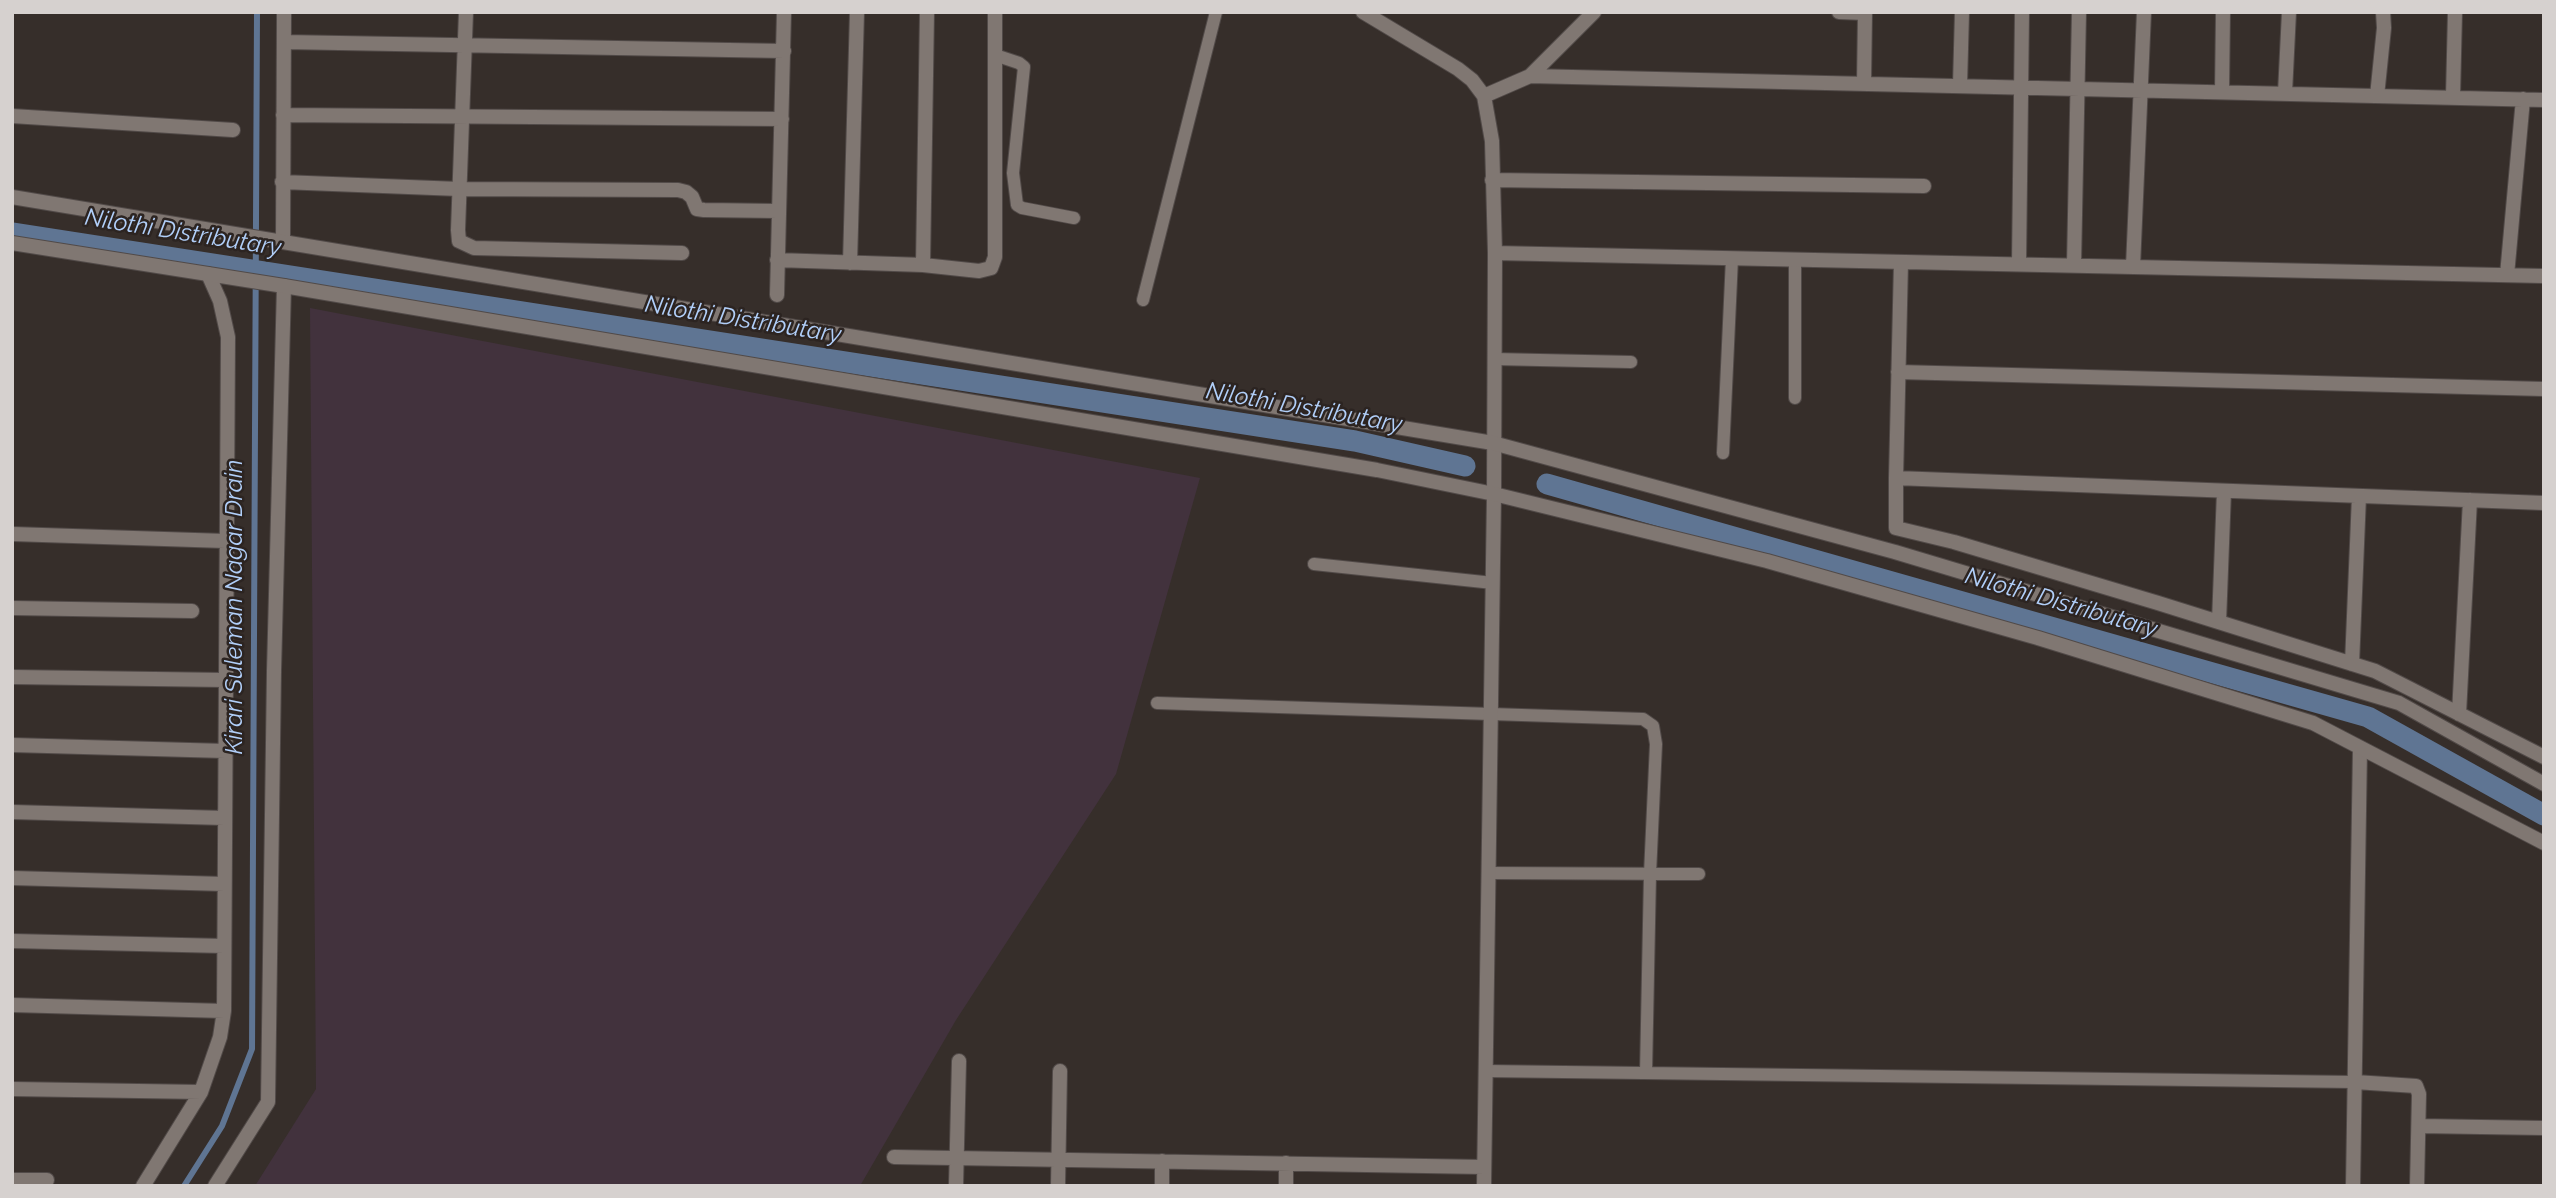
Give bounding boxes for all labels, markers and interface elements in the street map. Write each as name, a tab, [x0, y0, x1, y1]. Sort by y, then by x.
water label: Nilothi Distributary	[83, 203, 283, 263]
water label: Nilothi Distributary	[643, 290, 843, 350]
water label: Nilothi Distributary	[1204, 377, 1404, 439]
water label: Kirari Suleman Nagar Drain	[221, 459, 249, 755]
water label: Nilothi Distributary	[1962, 562, 2160, 644]

